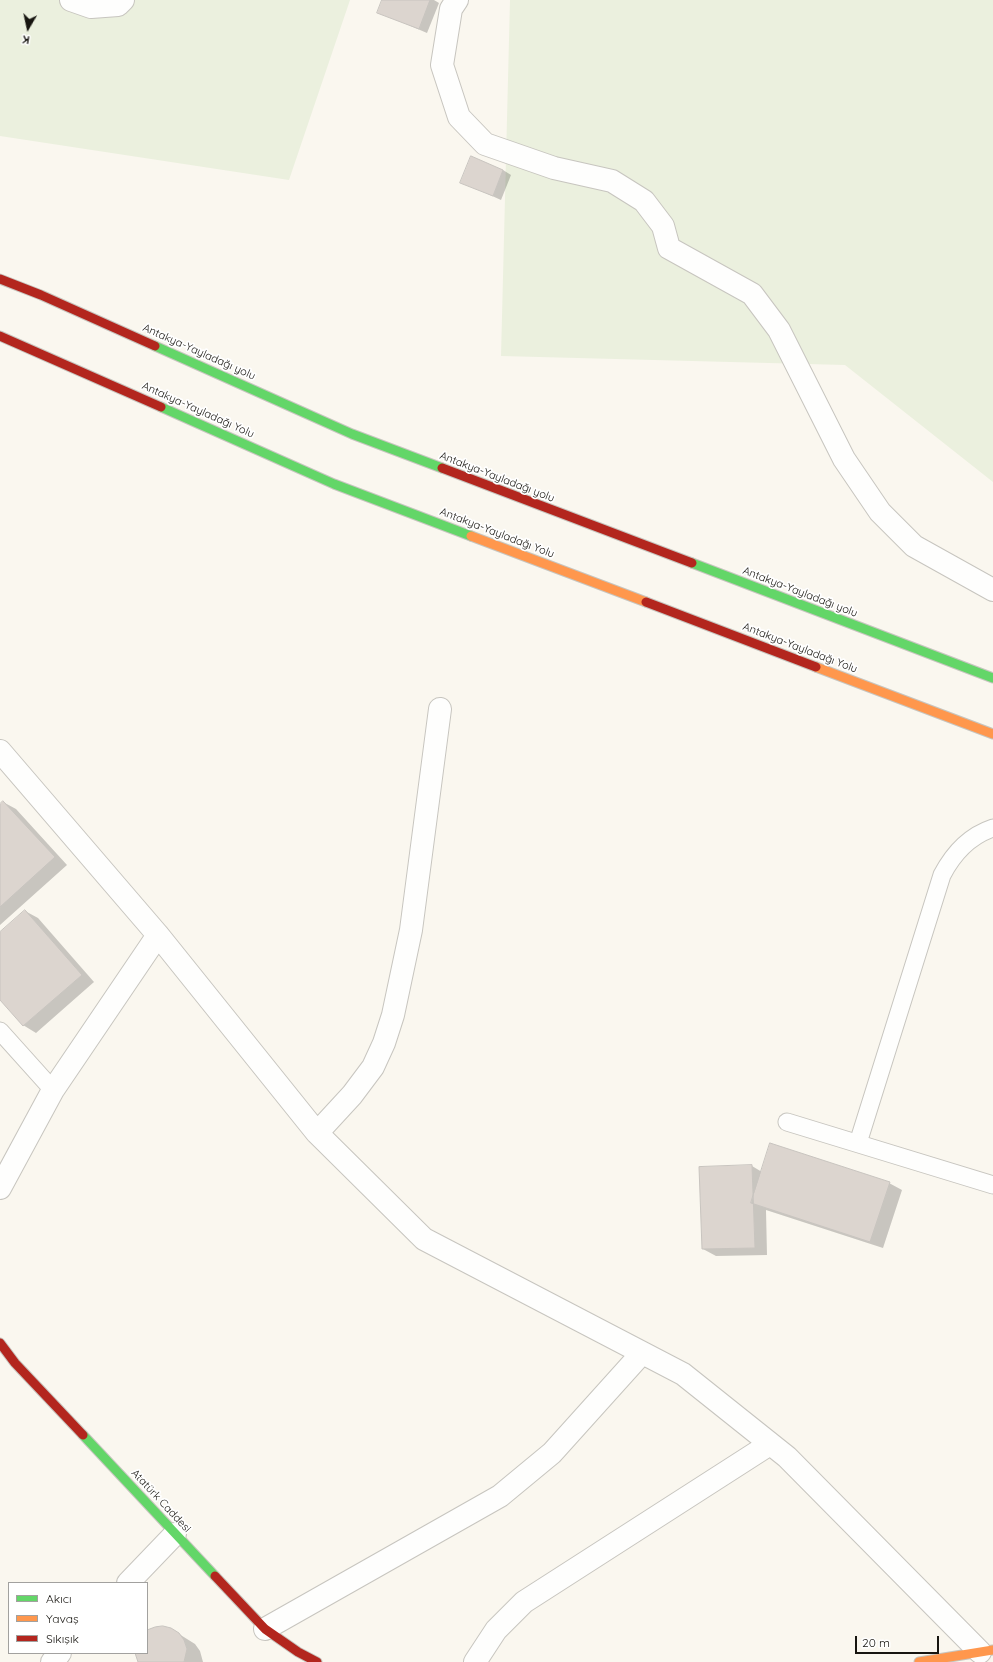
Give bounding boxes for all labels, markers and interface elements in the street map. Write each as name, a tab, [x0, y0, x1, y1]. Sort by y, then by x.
north arrow	[8, 8, 48, 48]
text: K	[21, 32, 31, 47]
street label: Antakya-Yayladağı yolu	[141, 321, 257, 383]
street label: Antakya-Yayladağı Yolu	[140, 379, 256, 441]
street label: Antakya-Yayladağı yolu	[438, 449, 556, 505]
street label: Antakya-Yayladağı Yolu	[438, 505, 556, 561]
street label: Antakya-Yayladağı yolu	[741, 564, 859, 620]
street label: Antakya-Yayladağı Yolu	[741, 620, 859, 676]
street label: Atatürk Caddesi	[128, 1467, 194, 1535]
legend	[8, 1582, 148, 1654]
text: Akıcı	[46, 1591, 72, 1606]
text: Yavaş	[46, 1611, 79, 1626]
scale bar	[857, 1628, 941, 1654]
text: Sıkışık	[46, 1631, 79, 1646]
text: 20 m	[862, 1635, 890, 1650]

